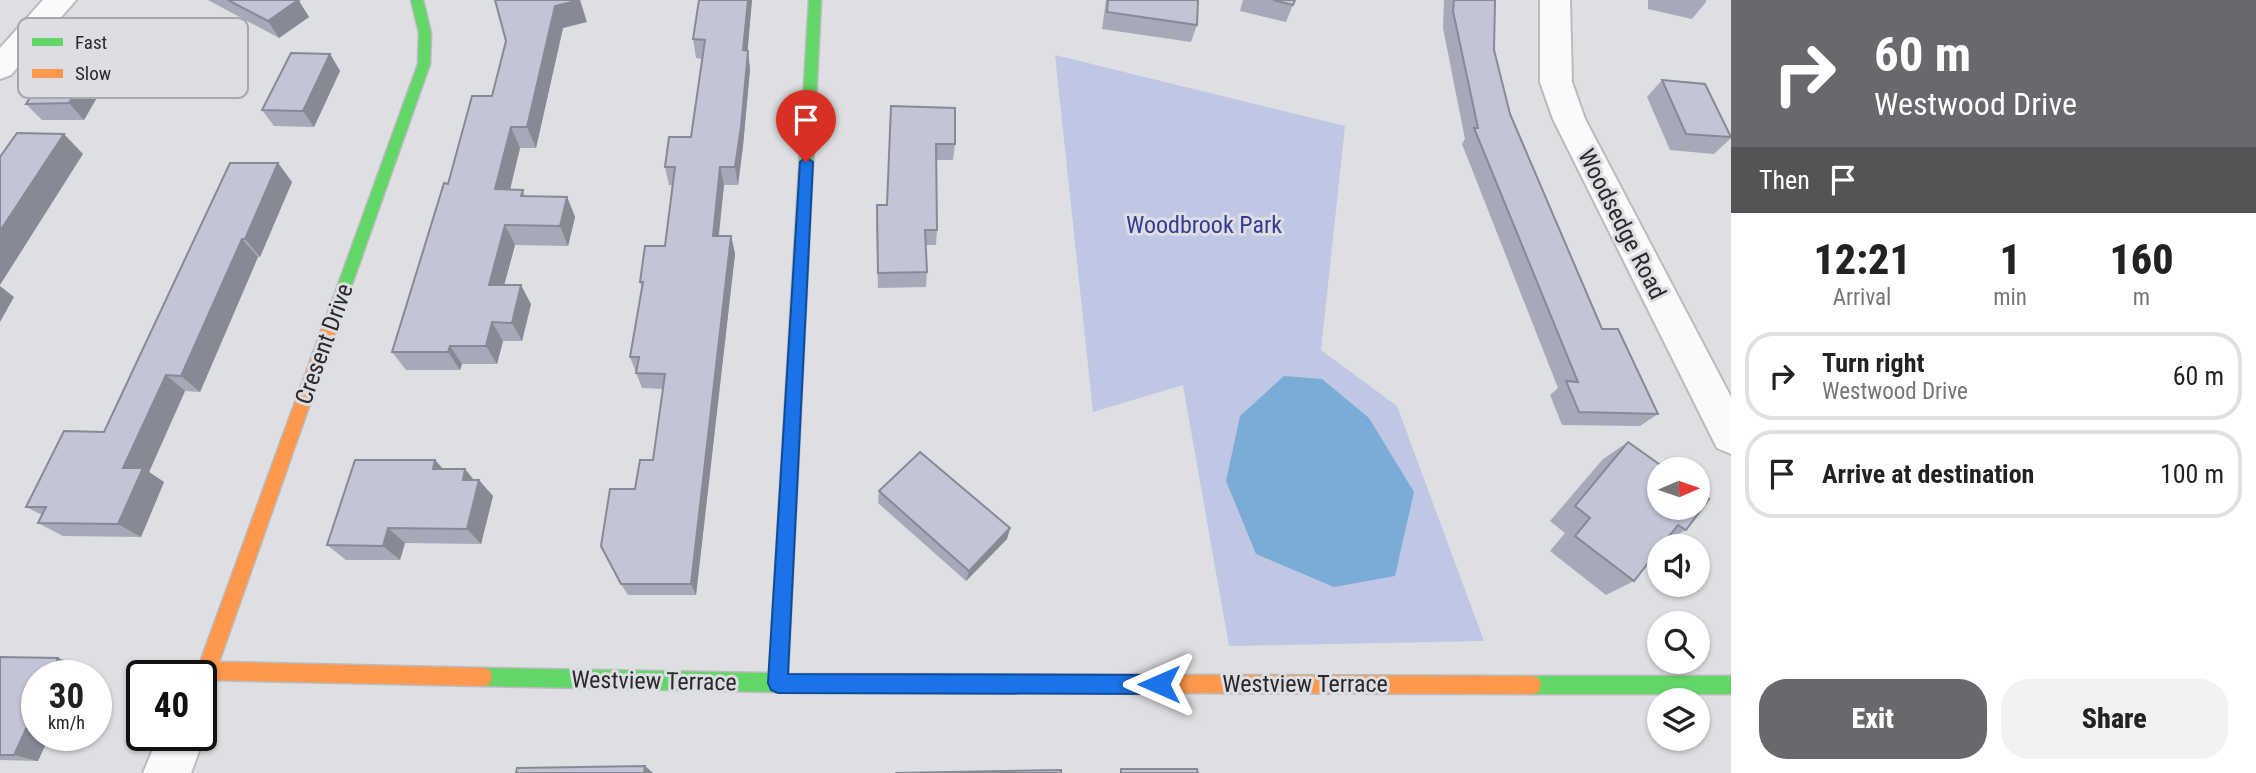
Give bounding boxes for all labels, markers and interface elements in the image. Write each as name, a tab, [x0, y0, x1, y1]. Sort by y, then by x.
legend	[18, 18, 248, 98]
text: 60 m	[1874, 26, 1971, 83]
icon: right	[1759, 28, 1850, 119]
text: Fast	[75, 31, 107, 54]
text: Slow	[75, 62, 111, 85]
text: Westwood Drive	[1874, 85, 2077, 123]
pin	[776, 90, 836, 162]
icon: arrive	[787, 101, 825, 139]
street label: Woodsedge Road	[1572, 144, 1672, 304]
icon: arrive	[1824, 161, 1862, 199]
text: Then	[1759, 165, 1810, 195]
park label: Woodbrook Park	[1126, 211, 1282, 239]
text: 12:21	[1813, 235, 1911, 284]
text: 1	[1999, 235, 2021, 284]
text: 160	[2109, 235, 2174, 284]
street label: Cresent Drive	[289, 280, 359, 408]
text: Arrival	[1833, 284, 1891, 311]
text: min	[1993, 284, 2027, 311]
text: m	[2133, 284, 2150, 311]
text: Turn right	[1822, 348, 1924, 378]
icon: right	[1763, 357, 1801, 395]
text: 60 m	[2173, 361, 2224, 391]
text: Westwood Drive	[1822, 378, 1968, 405]
icon: arrive	[1763, 455, 1801, 493]
north arrow	[1647, 457, 1710, 520]
map controls	[1647, 457, 1710, 751]
text: Arrive at destination	[1822, 459, 2034, 489]
text: 100 m	[2160, 459, 2224, 489]
button: sound	[1647, 534, 1710, 597]
button: search	[1647, 611, 1710, 674]
position arrow	[1122, 647, 1196, 721]
speed limit sign: 40	[126, 660, 217, 751]
street label: Westview Terrace	[571, 666, 737, 696]
street label: Westview Terrace	[1222, 670, 1388, 698]
text: 30	[49, 676, 84, 717]
button: Exit	[1759, 679, 1987, 759]
button: Share	[2001, 679, 2228, 759]
button: layers	[1647, 688, 1710, 751]
text: km/h	[48, 712, 85, 733]

